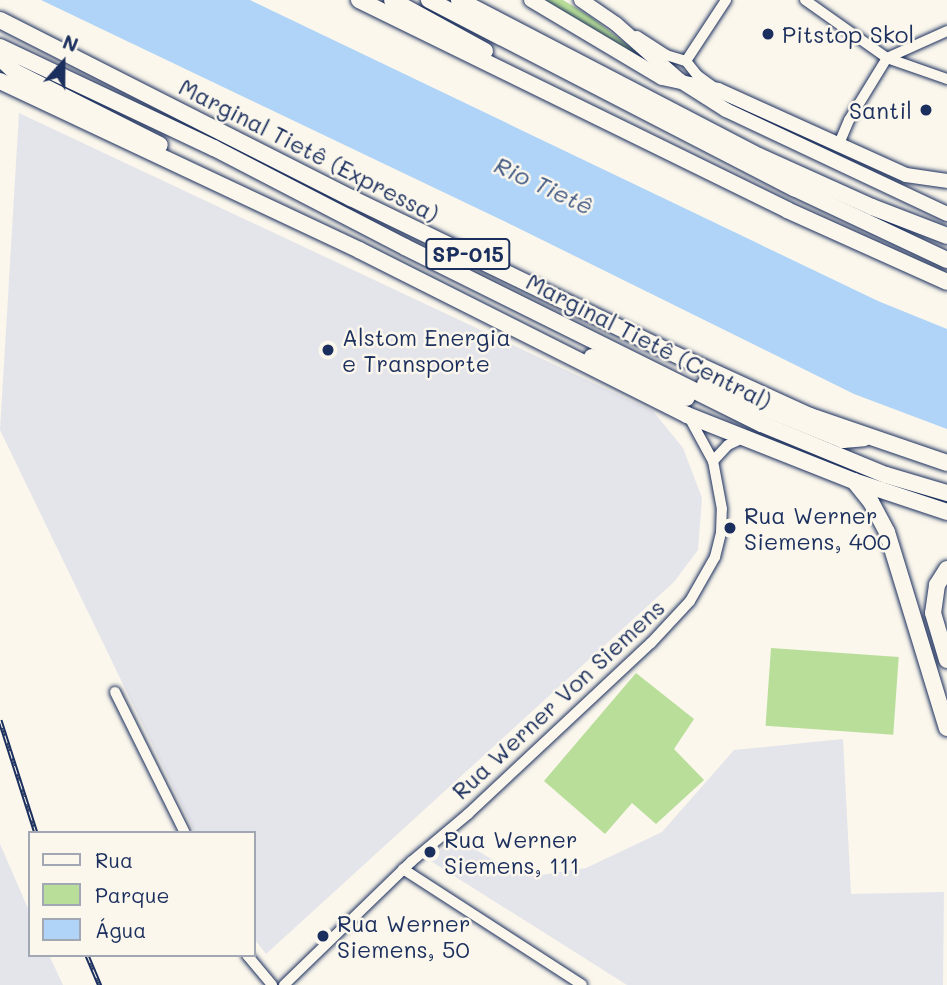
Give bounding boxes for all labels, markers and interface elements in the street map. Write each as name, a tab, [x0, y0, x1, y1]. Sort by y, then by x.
place label: Pitstop Skol	[782, 20, 914, 48]
marker: Pitstop Skol	[760, 26, 776, 42]
north arrow	[28, 28, 98, 98]
text: N	[59, 29, 82, 57]
street label: Marginal Tietê (Expressa)	[175, 72, 443, 228]
place label: Santil	[849, 96, 912, 124]
marker: Santil	[918, 102, 934, 118]
water label: Rio Tietê	[490, 150, 598, 220]
road number: SP-015	[424, 236, 512, 272]
street label: Marginal Tietê (Central)	[522, 267, 776, 415]
place label: Alstom Energia e Transporte	[342, 323, 511, 377]
marker: Alstom Energia e Transporte	[320, 342, 336, 358]
place label: Rua Werner Siemens, 400	[744, 501, 891, 555]
marker: Rua Werner Siemens, 400	[722, 520, 738, 536]
street label: Rua Werner Von Siemens	[446, 593, 670, 805]
place label: Rua Werner Siemens, 111	[444, 825, 580, 879]
legend	[28, 831, 256, 957]
marker: Rua Werner Siemens, 111	[422, 844, 438, 860]
text: Rua	[95, 846, 133, 873]
text: Parque	[95, 881, 169, 908]
place label: Rua Werner Siemens, 50	[337, 909, 471, 963]
text: Água	[95, 916, 146, 943]
marker: Rua Werner Siemens, 50	[315, 928, 331, 944]

